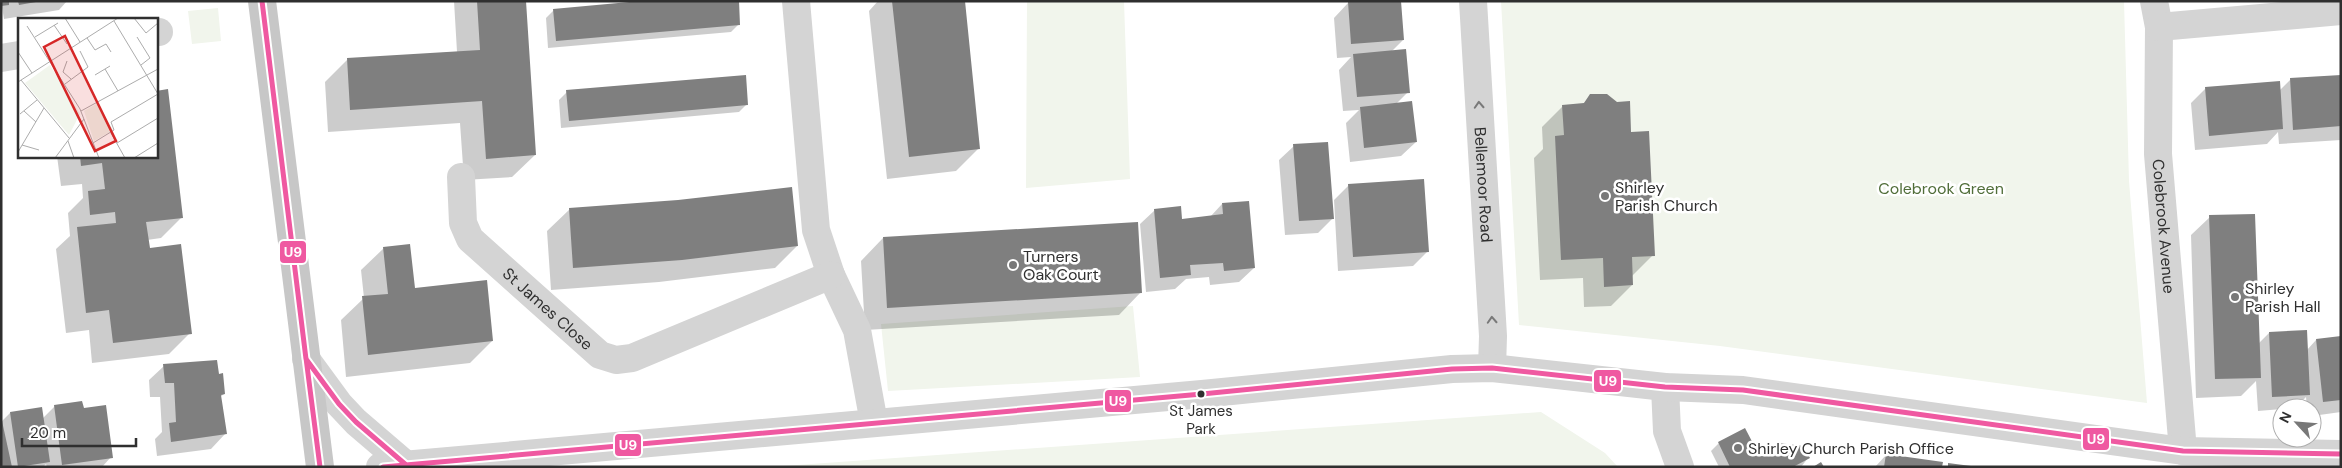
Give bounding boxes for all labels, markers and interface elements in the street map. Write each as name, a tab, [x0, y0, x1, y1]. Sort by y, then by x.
inset map	[18, 18, 158, 158]
one-way arrow	[1474, 101, 1485, 109]
street label: Bellemoor Road	[1470, 126, 1497, 243]
street label: Colebrook Avenue	[2147, 158, 2180, 294]
place label: Shirley Parish Church	[1615, 177, 1718, 216]
park label: Colebrook Green	[1878, 178, 2004, 199]
marker: Shirley Parish Church	[1599, 190, 1611, 202]
line badge: U9	[279, 240, 307, 264]
text: U9	[284, 243, 302, 261]
place label: Turners Oak Court	[1023, 246, 1099, 285]
marker: Turners Oak Court	[1007, 259, 1019, 271]
street label: St James Close	[498, 263, 597, 355]
place label: Shirley Parish Hall	[2245, 278, 2321, 317]
marker: Shirley Parish Hall	[2229, 291, 2241, 303]
one-way arrow	[1486, 315, 1497, 323]
line badge: U9	[1593, 369, 1622, 393]
text: U9	[1599, 372, 1617, 390]
line badge: U9	[1104, 389, 1132, 413]
marker: St James Park	[1196, 389, 1206, 399]
text: U9	[1109, 392, 1127, 410]
north arrow	[2272, 398, 2322, 448]
place label: St James Park	[1169, 401, 1233, 439]
text: N	[2275, 409, 2296, 426]
scale bar	[22, 416, 136, 448]
text: 20 m	[30, 423, 66, 443]
line badge: U9	[2082, 427, 2110, 451]
text: U9	[2087, 430, 2105, 448]
line badge: U9	[614, 433, 642, 457]
text: U9	[619, 436, 637, 454]
place label: Shirley Church Parish Office	[1748, 438, 1954, 459]
marker: Shirley Church Parish Office	[1732, 442, 1744, 454]

